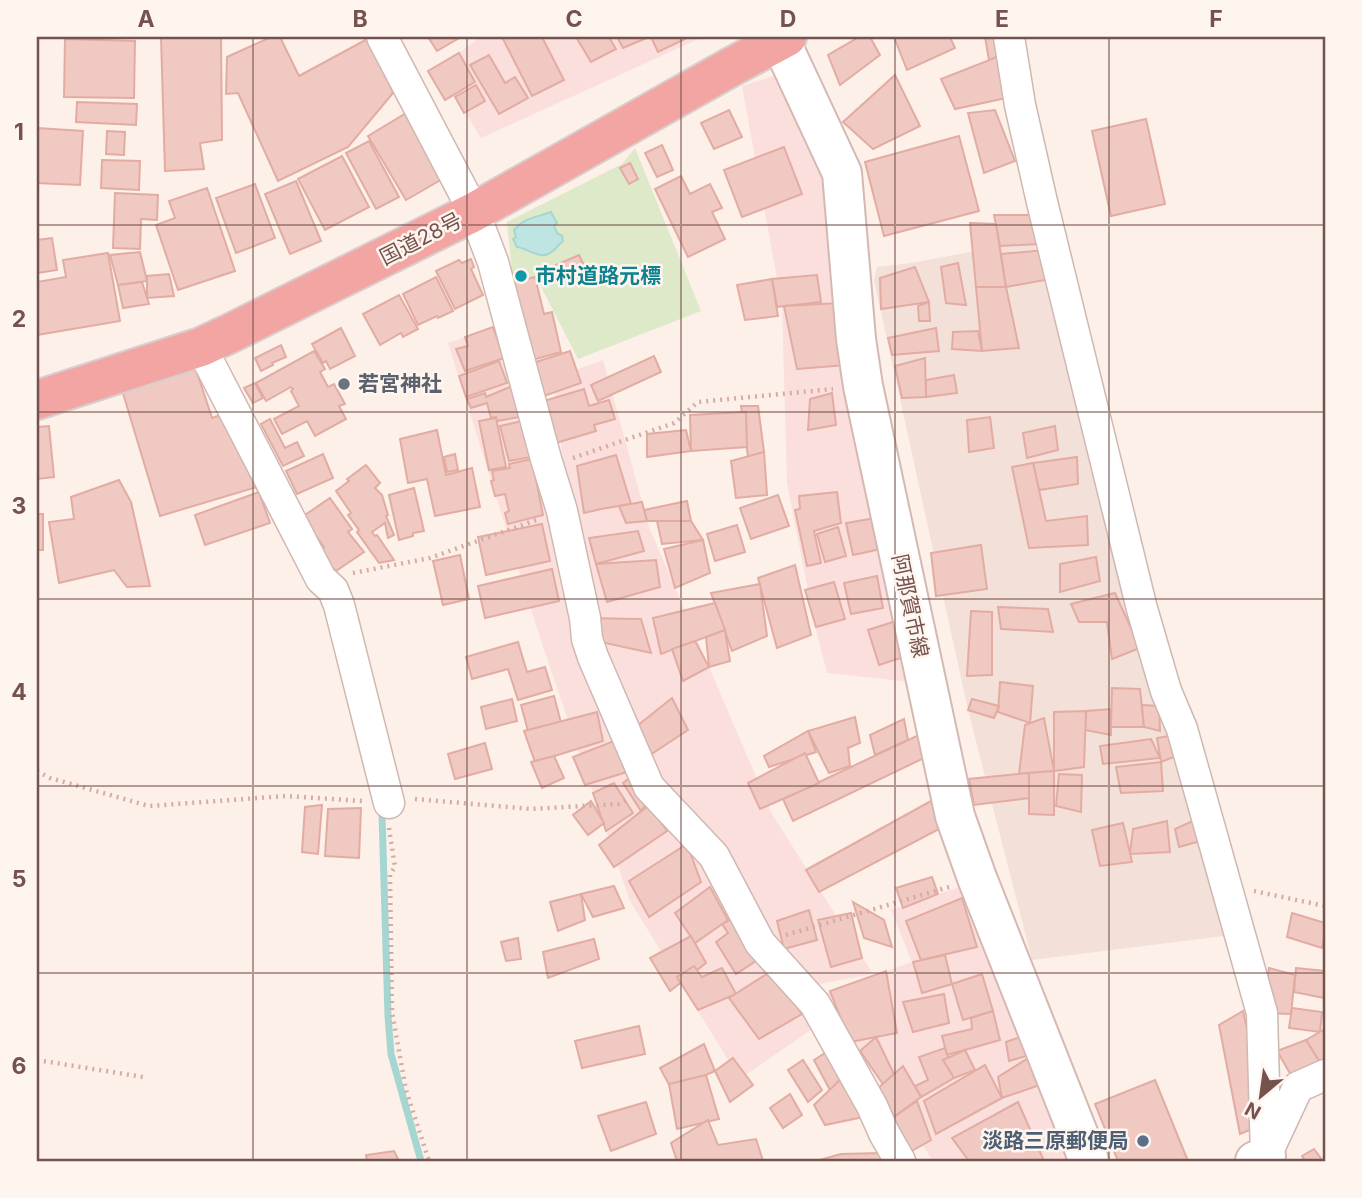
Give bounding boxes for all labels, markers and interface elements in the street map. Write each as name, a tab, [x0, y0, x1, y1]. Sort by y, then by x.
text: A	[137, 5, 155, 33]
text: B	[352, 5, 368, 33]
text: C	[565, 5, 583, 33]
text: D	[780, 5, 796, 33]
text: E	[995, 5, 1009, 33]
text: F	[1209, 5, 1223, 33]
text: 1	[14, 118, 24, 146]
street label: 国道28号	[376, 207, 466, 270]
place label: 市村道路元標	[535, 263, 661, 288]
marker: 市村道路元標	[513, 268, 529, 284]
text: 2	[12, 305, 26, 333]
place label: 若宮神社	[358, 371, 442, 396]
marker: 若宮神社	[336, 376, 352, 392]
text: 3	[12, 492, 26, 520]
street label: 阿那賀市線	[887, 552, 934, 660]
text: 4	[11, 678, 27, 706]
text: 5	[12, 865, 26, 893]
text: 6	[12, 1052, 26, 1080]
north arrow	[1226, 1062, 1296, 1132]
text: N	[1241, 1097, 1265, 1124]
place label: 淡路三原郵便局	[982, 1128, 1129, 1153]
marker: 淡路三原郵便局	[1135, 1133, 1151, 1149]

